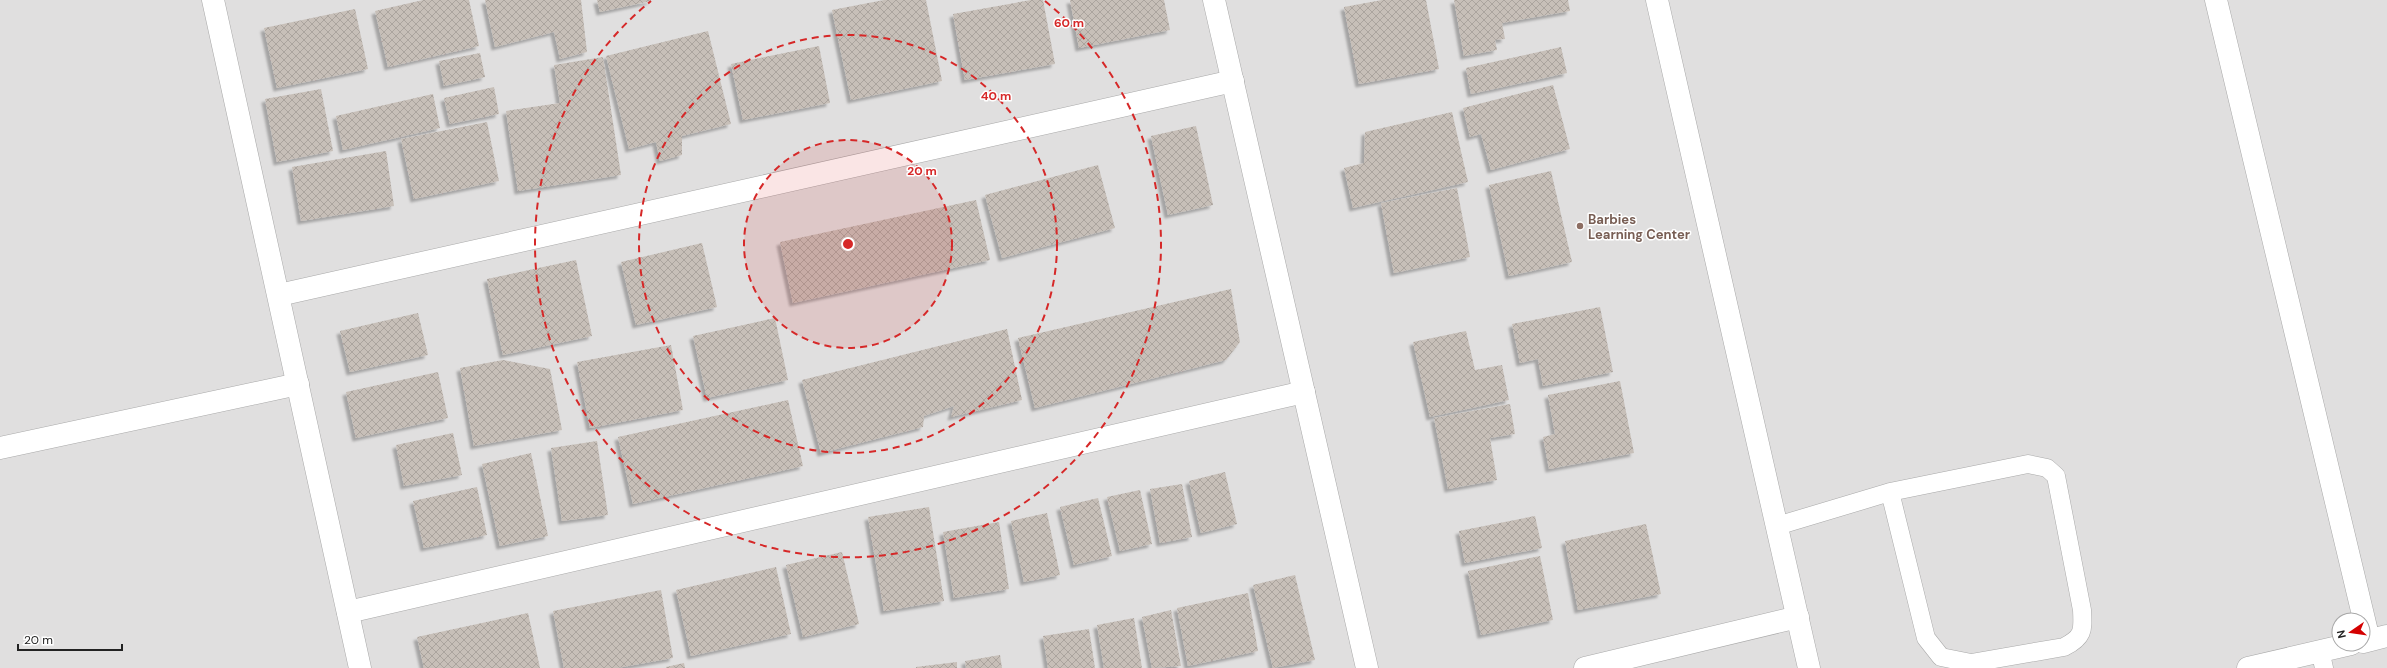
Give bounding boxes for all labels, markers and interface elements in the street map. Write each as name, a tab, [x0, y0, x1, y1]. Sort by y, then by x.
text: 60 m	[1054, 15, 1084, 31]
text: 40 m	[981, 88, 1011, 104]
text: 20 m	[907, 163, 937, 179]
place label: Barbies Learning Center	[1588, 211, 1691, 243]
marker: Barbies Learning Center	[1575, 221, 1585, 231]
centre of rings	[841, 237, 855, 251]
north arrow	[2331, 612, 2371, 652]
scale bar	[18, 626, 122, 652]
text: N	[2334, 629, 2349, 640]
text: 20 m	[24, 632, 53, 648]

